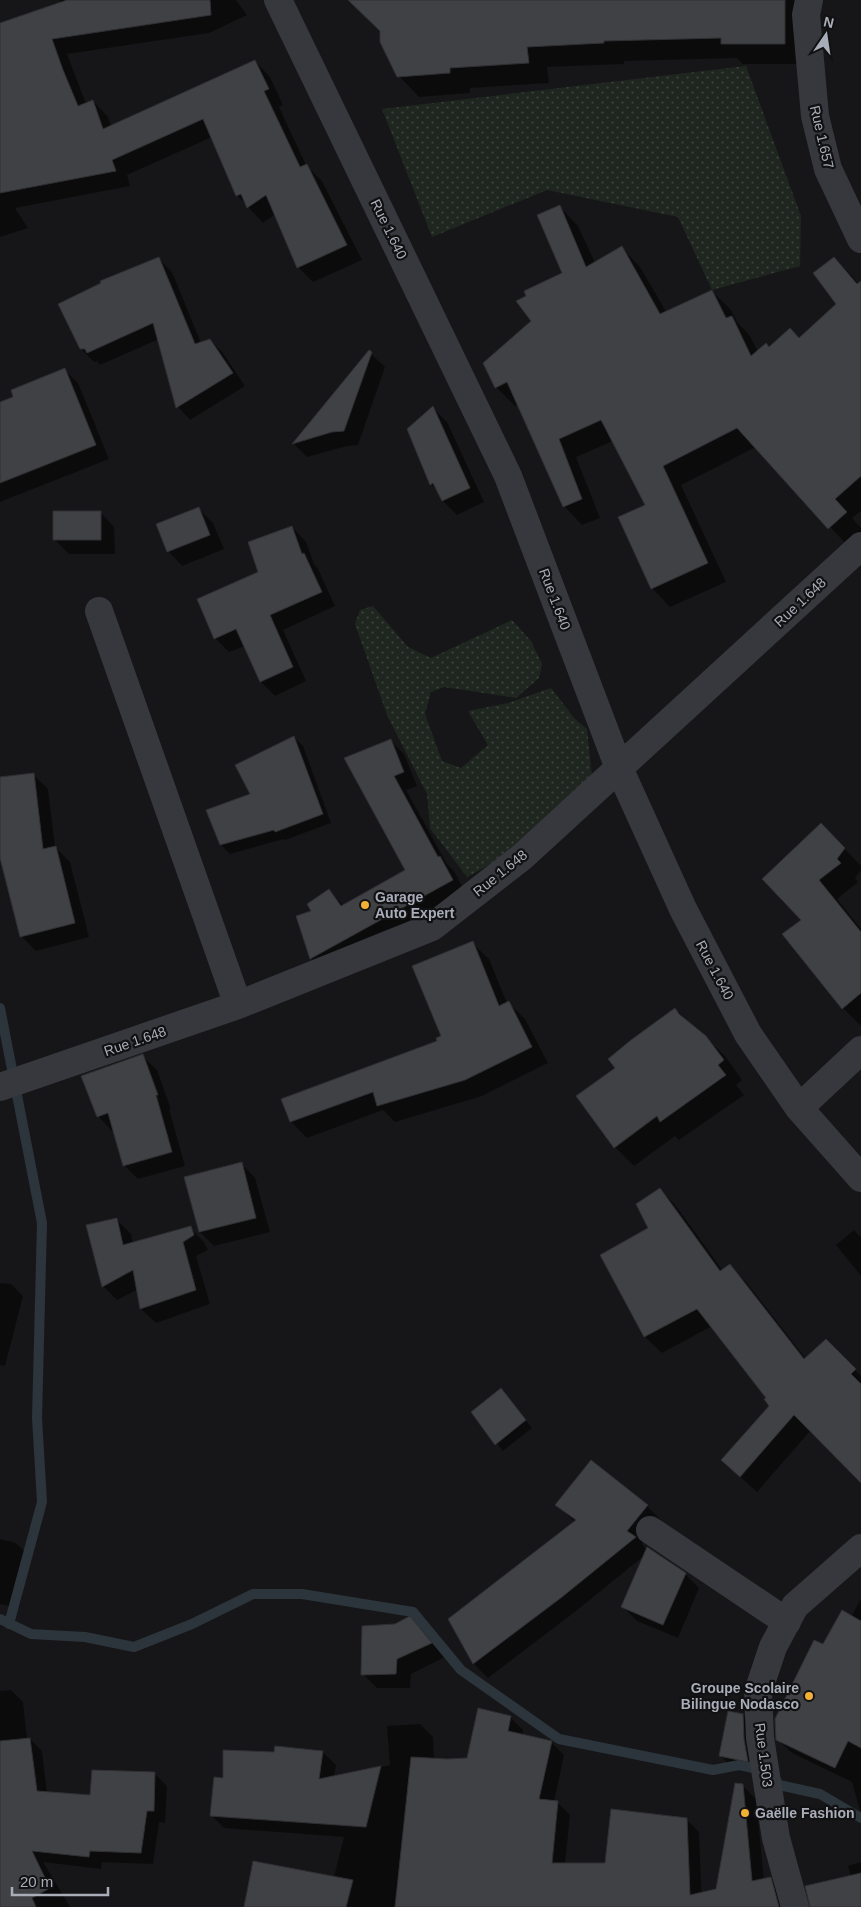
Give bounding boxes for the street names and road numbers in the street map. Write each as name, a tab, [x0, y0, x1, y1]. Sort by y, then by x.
street label: Rue 1.657	[807, 104, 837, 170]
street label: Rue 1.640	[368, 196, 410, 262]
street label: Rue 1.640	[536, 566, 574, 632]
street label: Rue 1.648	[771, 574, 829, 630]
street label: Rue 1.648	[470, 846, 530, 900]
street label: Rue 1.640	[693, 938, 737, 1002]
street label: Rue 1.648	[102, 1023, 168, 1059]
street label: Rue 1.503	[752, 1722, 776, 1788]

